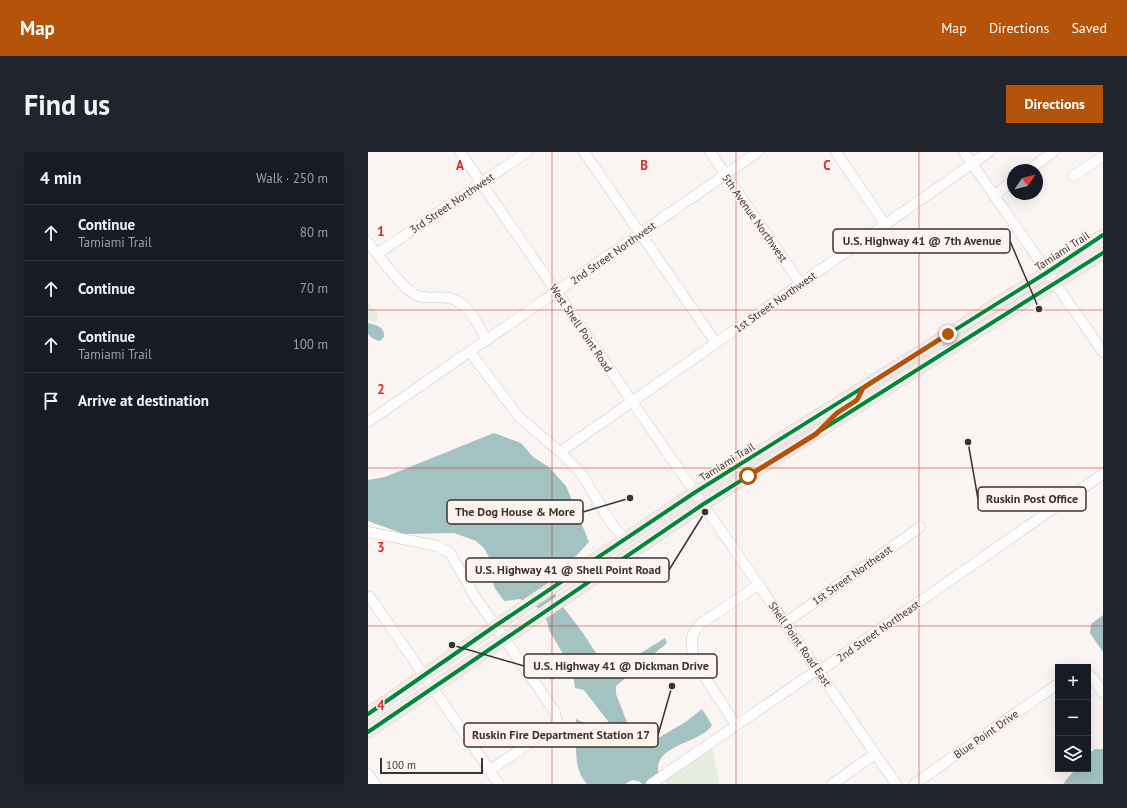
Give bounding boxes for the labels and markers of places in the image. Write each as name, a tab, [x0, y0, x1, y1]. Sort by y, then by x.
callout: U.S. Highway 41 @ 7th Avenue	[833, 229, 1010, 253]
callout: Ruskin Post Office	[978, 487, 1086, 511]
callout: The Dog House & More	[447, 500, 583, 524]
callout: U.S. Highway 41 @ Shell Point Road	[466, 558, 669, 582]
callout: U.S. Highway 41 @ Dickman Drive	[524, 654, 717, 678]
callout: Ruskin Fire Department Station 17	[464, 723, 658, 747]

